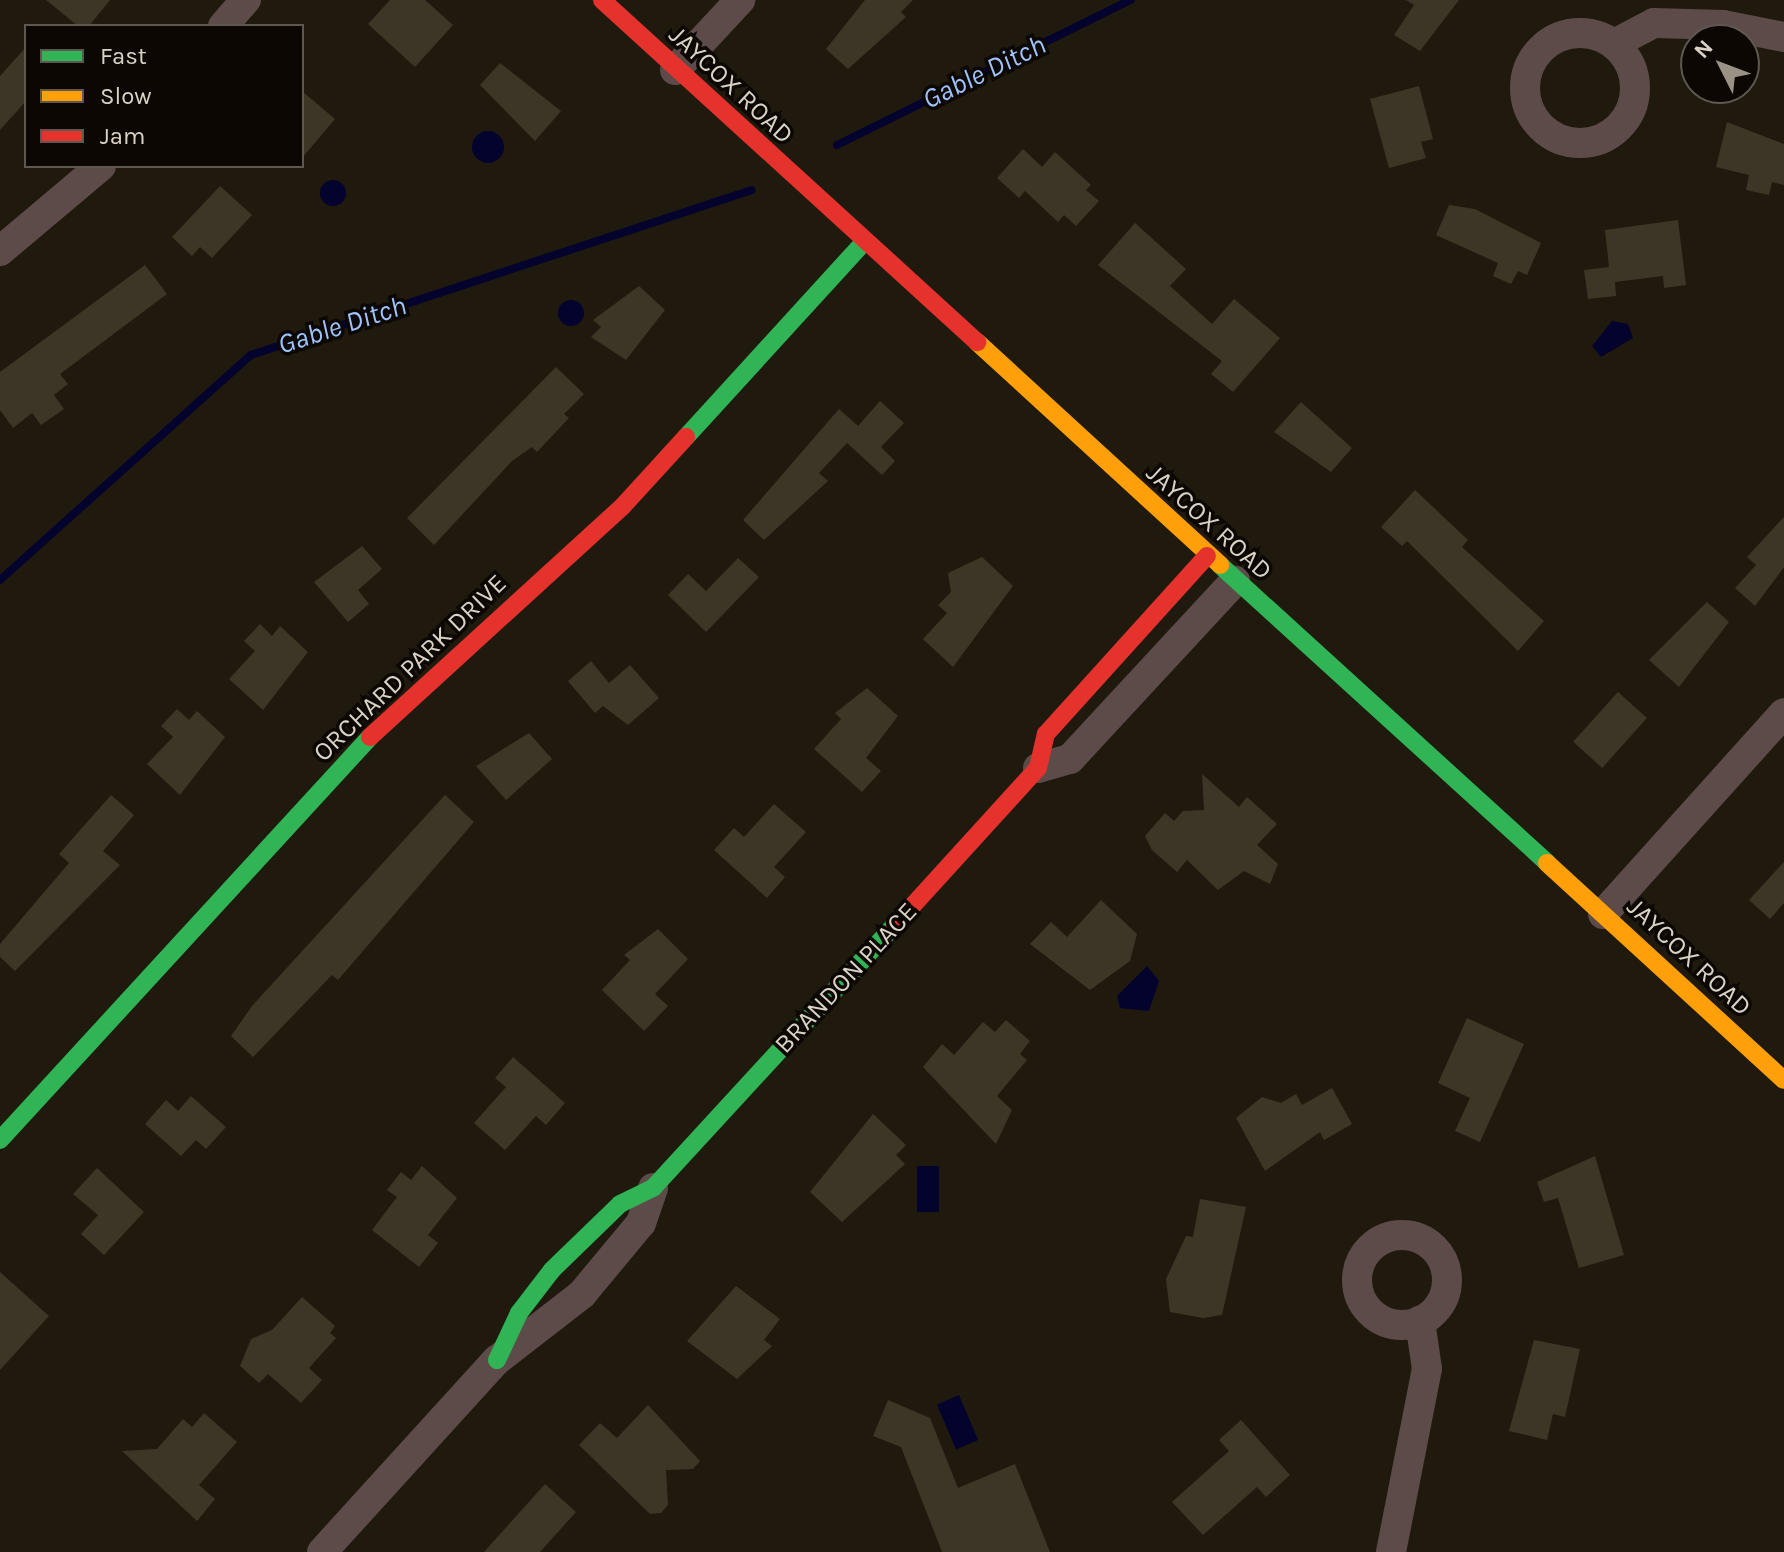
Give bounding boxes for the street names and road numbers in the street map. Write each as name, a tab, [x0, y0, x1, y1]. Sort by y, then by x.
street label: JAYCOX ROAD	[662, 19, 800, 151]
street label: JAYCOX ROAD	[1140, 457, 1278, 587]
street label: ORCHARD PARK DRIVE	[307, 568, 513, 768]
street label: JAYCOX ROAD	[1620, 891, 1758, 1023]
street label: BRANDON PLACE	[768, 896, 924, 1060]

